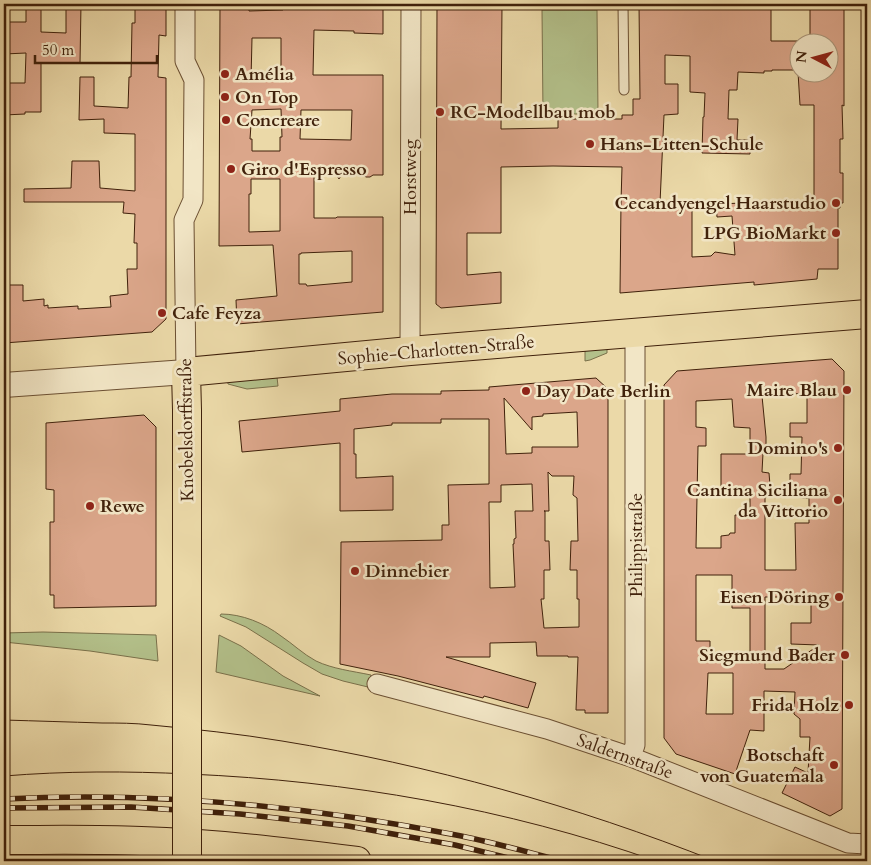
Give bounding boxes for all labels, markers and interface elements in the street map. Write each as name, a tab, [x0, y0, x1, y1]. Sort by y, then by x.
scale bar	[35, 32, 158, 64]
north arrow	[788, 32, 838, 82]
text: 50 m	[42, 40, 74, 60]
text: N	[791, 50, 812, 64]
place label: Amélia	[235, 62, 294, 87]
marker: Amélia	[219, 68, 231, 80]
place label: On Top	[235, 85, 299, 110]
marker: On Top	[219, 91, 231, 103]
place label: RC-Modellbau mob	[450, 100, 615, 125]
marker: RC-Modellbau mob	[434, 106, 446, 118]
place label: Concreare	[236, 108, 320, 133]
marker: Concreare	[220, 114, 232, 126]
place label: Hans-Litten-Schule	[600, 132, 764, 157]
street label: Horstweg	[398, 138, 423, 215]
marker: Hans-Litten-Schule	[584, 138, 596, 150]
place label: Giro d'Espresso	[241, 157, 367, 182]
marker: Giro d'Espresso	[225, 163, 237, 175]
place label: Cecandyengel Haarstudio	[615, 191, 826, 216]
marker: Cecandyengel Haarstudio	[830, 197, 842, 209]
place label: LPG BioMarkt	[703, 221, 827, 246]
marker: LPG BioMarkt	[830, 227, 842, 239]
place label: Cafe Feyza	[172, 301, 262, 326]
marker: Cafe Feyza	[156, 307, 168, 319]
street label: Sophie-Charlotten-Straße	[337, 329, 536, 372]
street label: Knobelsdorffstraße	[173, 358, 200, 502]
place label: Maire Blau	[747, 378, 837, 403]
place label: Day Date Berlin	[536, 379, 671, 404]
marker: Maire Blau	[841, 384, 853, 396]
marker: Day Date Berlin	[520, 385, 532, 397]
place label: Domino's	[748, 436, 828, 461]
marker: Domino's	[832, 442, 844, 454]
place label: Cantina Siciliana da Vittorio	[687, 478, 828, 524]
street label: Philippistraße	[624, 493, 649, 597]
place label: Rewe	[100, 494, 145, 519]
marker: Cantina Siciliana da Vittorio	[832, 494, 844, 506]
marker: Rewe	[84, 500, 96, 512]
place label: Dinnebier	[365, 559, 450, 584]
marker: Dinnebier	[349, 565, 361, 577]
place label: Eisen Döring	[720, 585, 829, 610]
marker: Eisen Döring	[833, 591, 845, 603]
place label: Siegmund Bader	[699, 643, 836, 668]
marker: Siegmund Bader	[839, 649, 851, 661]
place label: Frida Holz	[751, 693, 839, 718]
marker: Frida Holz	[843, 699, 855, 711]
street label: Saldernstraße	[573, 727, 676, 785]
place label: Botschaft von Guatemala	[700, 743, 825, 789]
marker: Botschaft von Guatemala	[828, 759, 840, 771]

